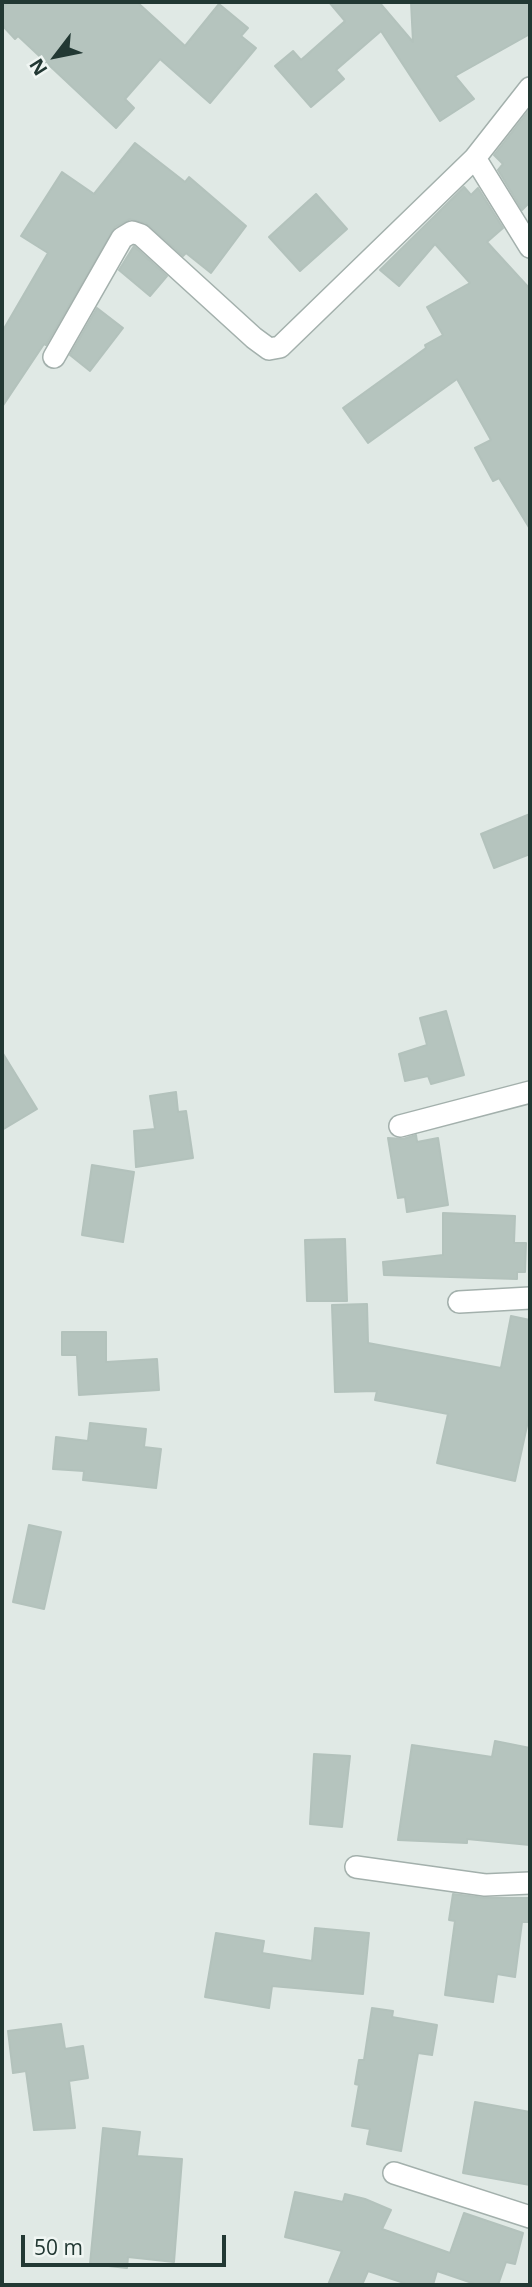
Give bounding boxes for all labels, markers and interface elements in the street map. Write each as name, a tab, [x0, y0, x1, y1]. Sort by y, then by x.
north arrow	[21, 21, 91, 91]
text: N	[23, 54, 53, 81]
scale bar	[24, 2220, 229, 2264]
text: 50 m	[34, 2233, 83, 2261]

